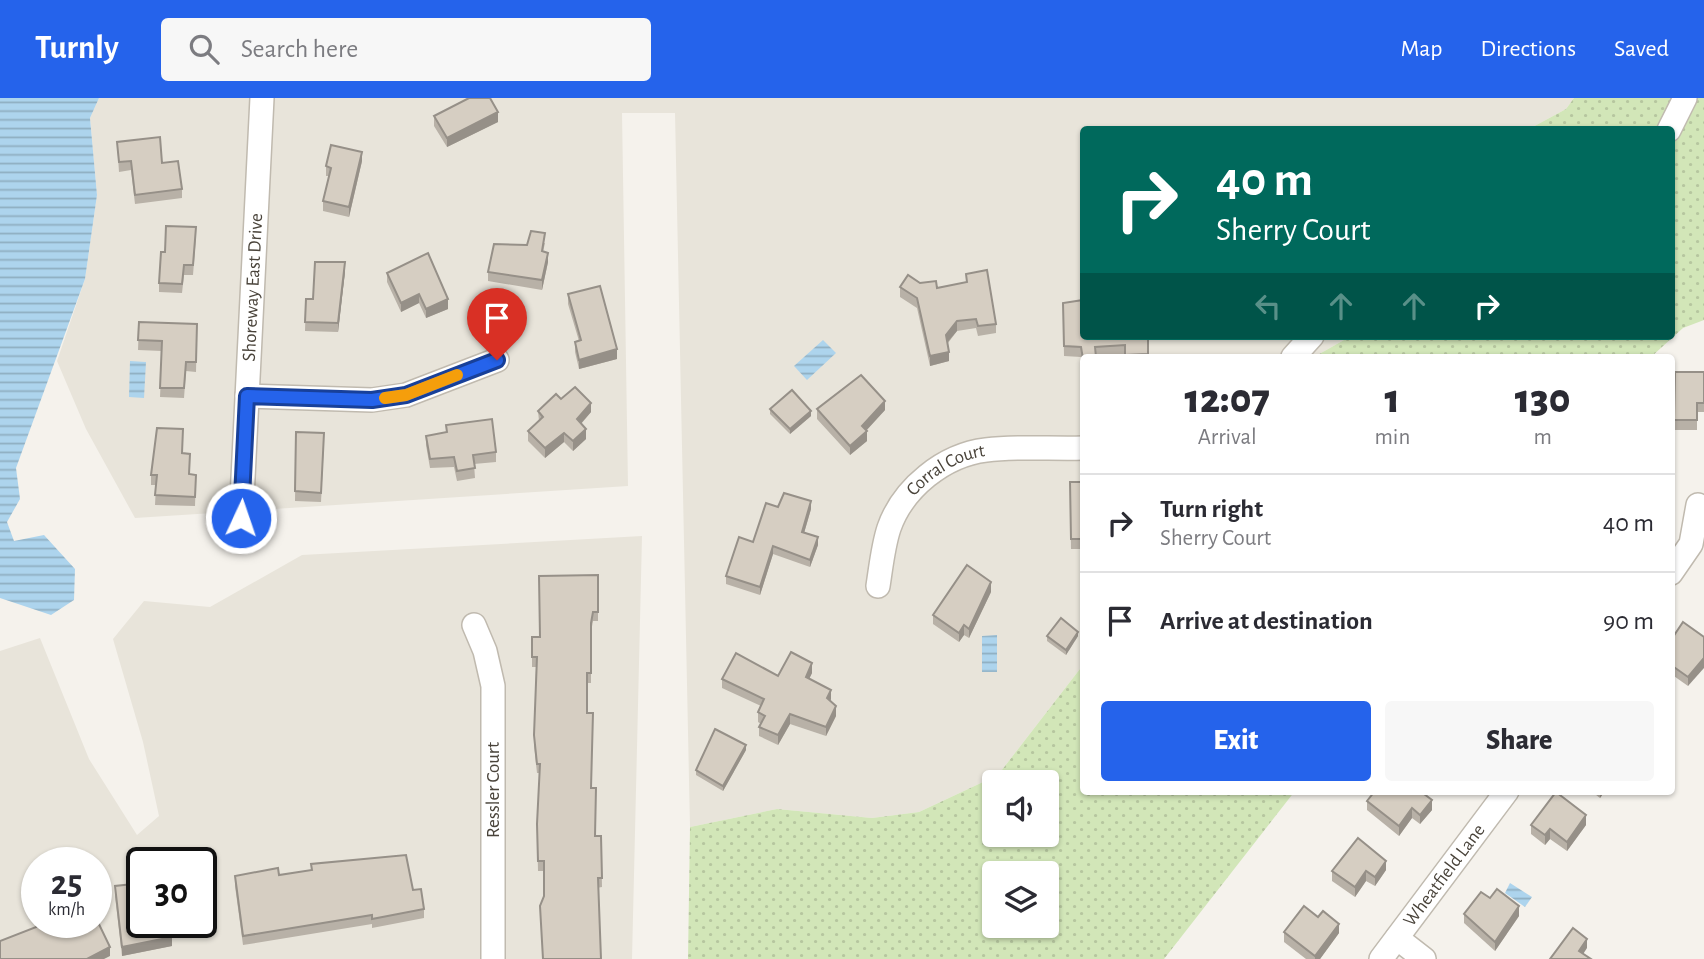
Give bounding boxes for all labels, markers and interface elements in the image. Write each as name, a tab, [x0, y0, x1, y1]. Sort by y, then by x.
search box	[161, 18, 651, 81]
icon: search	[185, 30, 223, 68]
text: Turnly	[35, 32, 119, 65]
text: Search here	[241, 36, 358, 62]
text: Map	[1400, 37, 1442, 61]
text: Directions	[1480, 37, 1576, 61]
text: Saved	[1614, 37, 1669, 61]
icon: right	[1101, 154, 1192, 245]
text: 40 m	[1216, 156, 1313, 205]
street label: Shoreway East Drive	[239, 213, 266, 362]
text: Sherry Court	[1216, 214, 1370, 246]
icon: left	[1249, 287, 1287, 325]
icon: ahead	[1322, 287, 1360, 325]
icon: ahead	[1395, 287, 1433, 325]
icon: right	[1468, 287, 1506, 325]
pin	[467, 288, 527, 360]
icon: arrive	[478, 299, 516, 337]
text: 12:07	[1185, 378, 1270, 420]
text: 1	[1385, 378, 1400, 420]
text: 130	[1515, 378, 1570, 420]
text: Arrival	[1198, 426, 1257, 449]
text: min	[1374, 426, 1410, 449]
text: m	[1533, 426, 1552, 449]
street label: Corral Court	[902, 441, 986, 499]
position arrow	[204, 481, 278, 555]
text: Turn right	[1160, 496, 1263, 522]
icon: right	[1101, 504, 1139, 542]
text: 40 m	[1603, 510, 1654, 536]
text: Sherry Court	[1160, 527, 1271, 550]
icon: arrive	[1101, 602, 1139, 640]
text: Arrive at destination	[1160, 608, 1373, 634]
text: 90 m	[1603, 608, 1654, 634]
button: Exit	[1101, 701, 1371, 781]
button: Share	[1385, 701, 1654, 781]
street label: Ressler Court	[484, 742, 503, 838]
map controls	[982, 770, 1059, 938]
button: sound	[982, 770, 1059, 847]
street label: Wheatfield Lane	[1400, 820, 1488, 930]
speed limit sign: 30	[126, 847, 217, 938]
button: layers	[982, 861, 1059, 938]
text: 25	[51, 866, 82, 901]
text: km/h	[48, 901, 85, 919]

